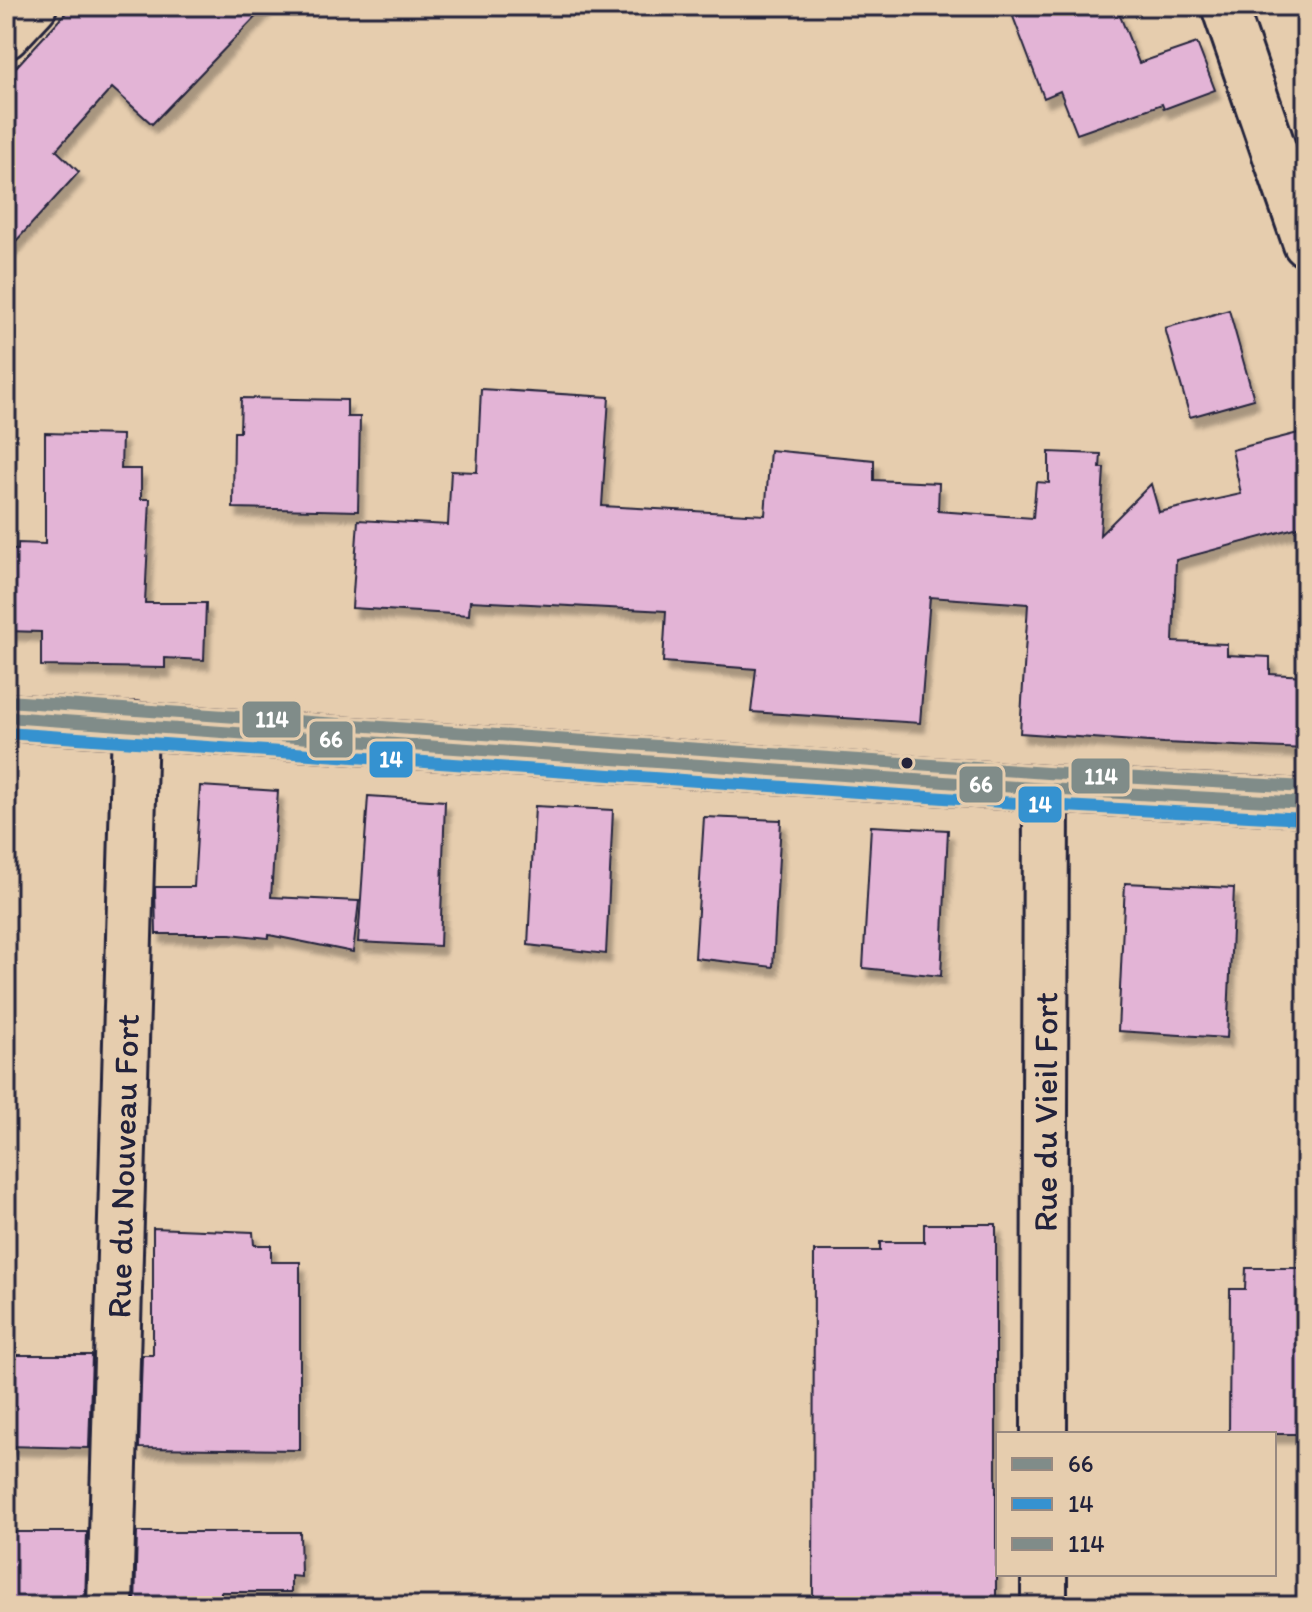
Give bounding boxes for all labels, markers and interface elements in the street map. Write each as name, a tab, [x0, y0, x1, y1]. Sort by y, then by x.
line badge: 114	[241, 700, 302, 739]
text: 114	[255, 706, 290, 733]
line badge: 66	[308, 720, 354, 759]
text: 66	[319, 726, 343, 753]
line badge: 14	[368, 740, 414, 779]
text: 14	[379, 746, 403, 773]
unlabelled marker	[899, 755, 915, 771]
line badge: 114	[1070, 757, 1131, 795]
text: 114	[1084, 763, 1119, 790]
line badge: 66	[958, 765, 1004, 804]
text: 66	[969, 771, 993, 798]
line badge: 14	[1017, 785, 1063, 824]
text: 14	[1028, 791, 1052, 818]
street label: Rue du Vieil Fort	[1024, 992, 1066, 1232]
street label: Rue du Nouveau Fort	[98, 1013, 147, 1319]
legend	[996, 1432, 1276, 1576]
text: 66	[1068, 1449, 1093, 1478]
text: 14	[1068, 1489, 1094, 1518]
text: 114	[1068, 1529, 1105, 1558]

